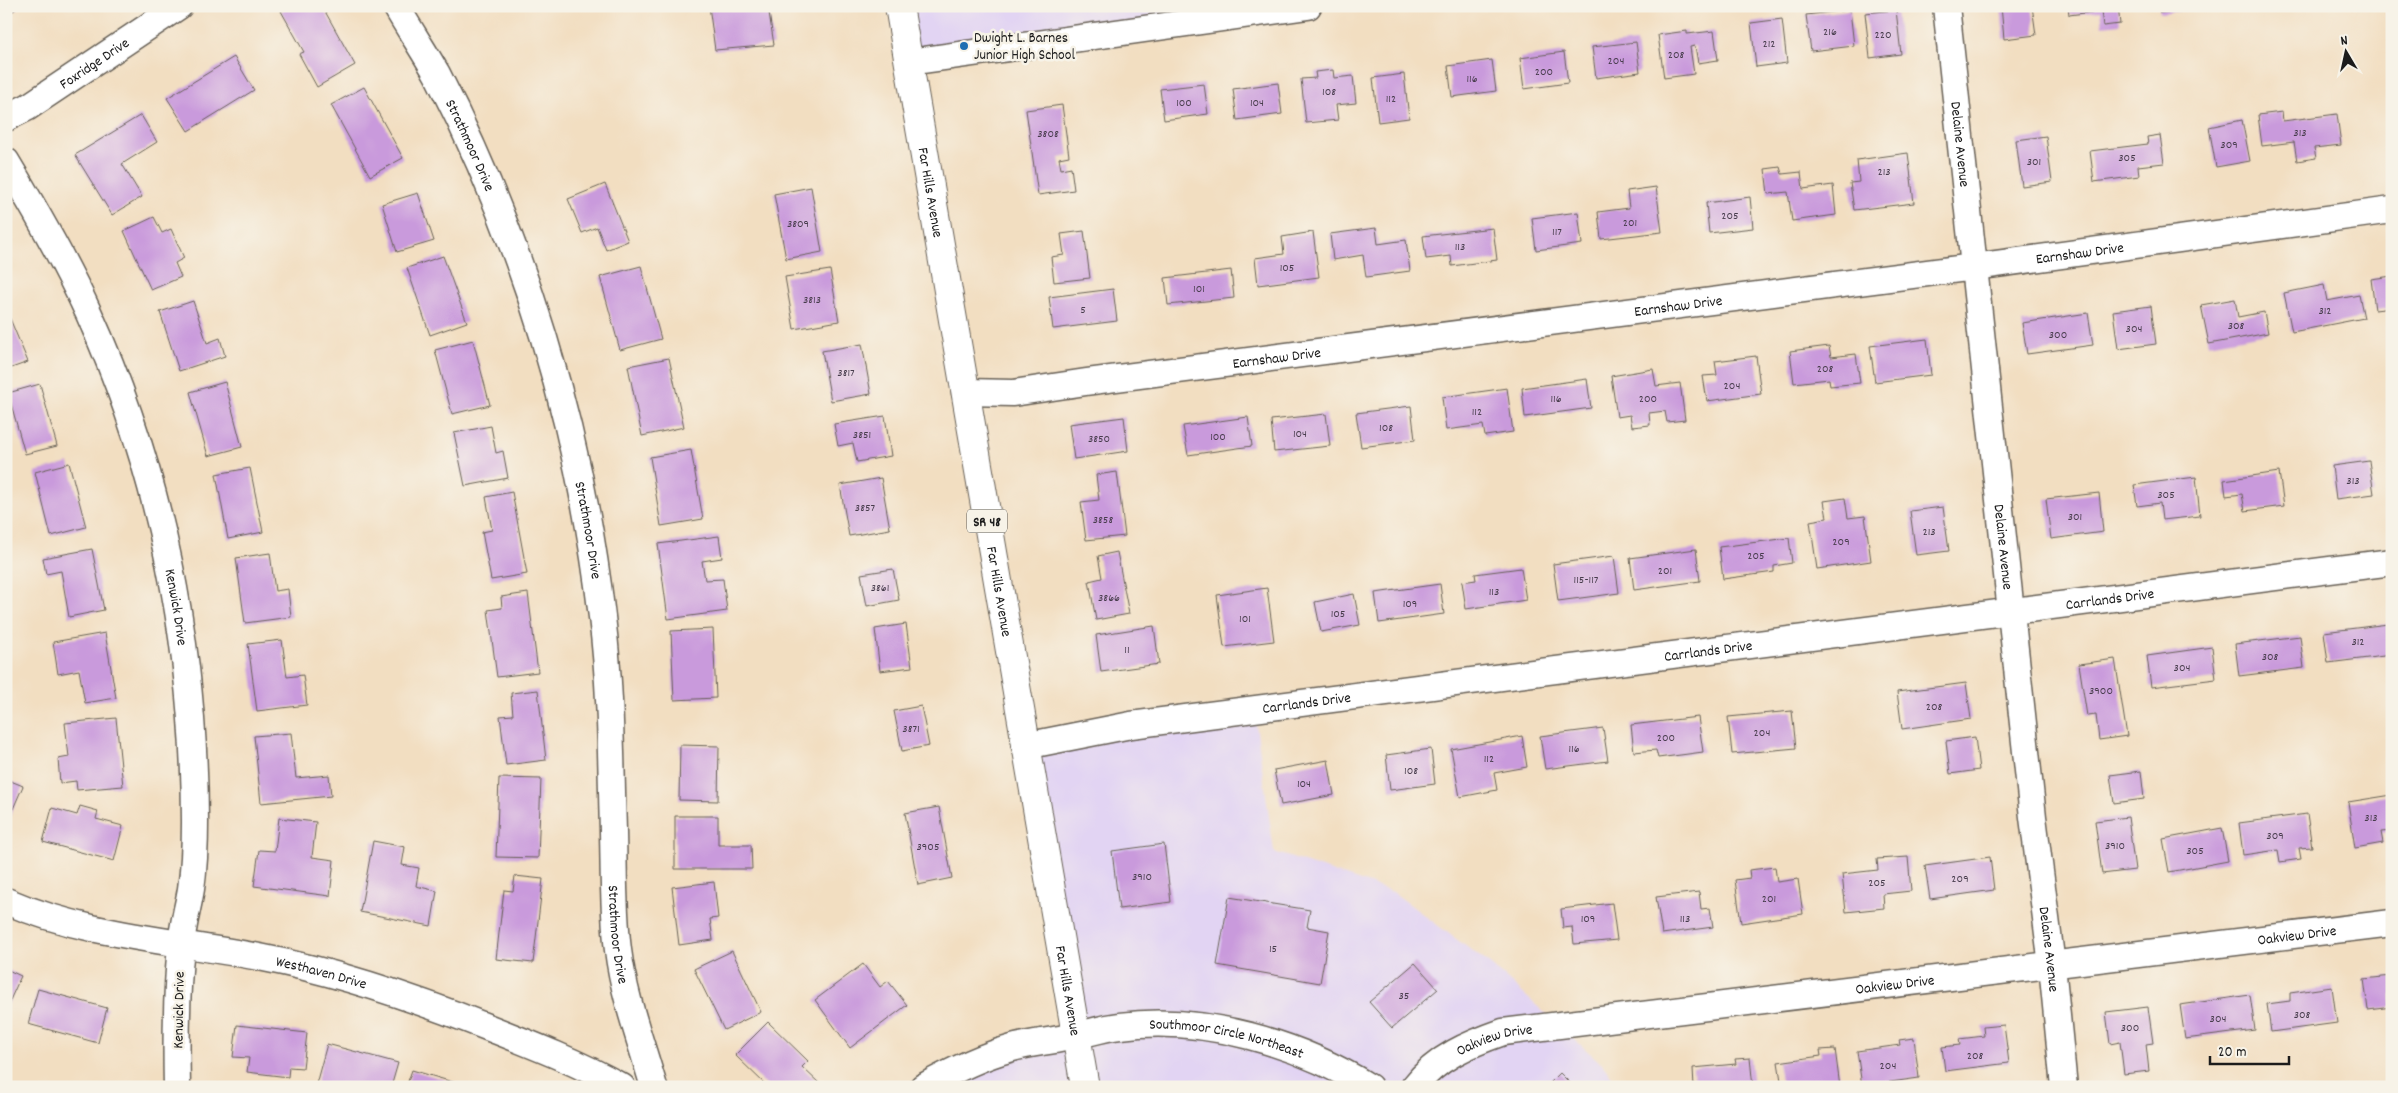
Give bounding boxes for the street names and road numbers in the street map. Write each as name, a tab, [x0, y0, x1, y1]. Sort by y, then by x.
street label: Foxridge Drive	[56, 33, 135, 96]
street label: Strathmoor Drive	[438, 96, 499, 195]
street label: Delaine Avenue	[1943, 101, 1974, 189]
street label: Far Hills Avenue	[911, 146, 948, 240]
street label: Earnshaw Drive	[2035, 238, 2126, 271]
street label: Earnshaw Drive	[1633, 291, 1724, 324]
street label: Earnshaw Drive	[1231, 343, 1323, 376]
street label: Strathmoor Drive	[568, 480, 606, 581]
street label: Delaine Avenue	[1987, 503, 2018, 591]
road number: SR 48	[967, 510, 1007, 532]
street label: Far Hills Avenue	[979, 545, 1016, 639]
street label: Kenwick Drive	[158, 567, 192, 647]
street label: Carrlands Drive	[2065, 584, 2156, 617]
street label: Carrlands Drive	[1663, 636, 1754, 669]
street label: Carrlands Drive	[1261, 688, 1353, 721]
street label: Strathmoor Drive	[601, 885, 633, 987]
street label: Delaine Avenue	[2032, 906, 2064, 994]
street label: Oakview Drive	[2256, 921, 2338, 952]
street label: Far Hills Avenue	[1048, 944, 1085, 1038]
street label: Westhaven Drive	[274, 952, 369, 997]
street label: Oakview Drive	[1854, 970, 1936, 1002]
street label: Kenwick Drive	[168, 971, 192, 1049]
street label: Southmoor Circle Northeast	[1149, 1015, 1307, 1066]
street label: Oakview Drive	[1453, 1019, 1534, 1063]

